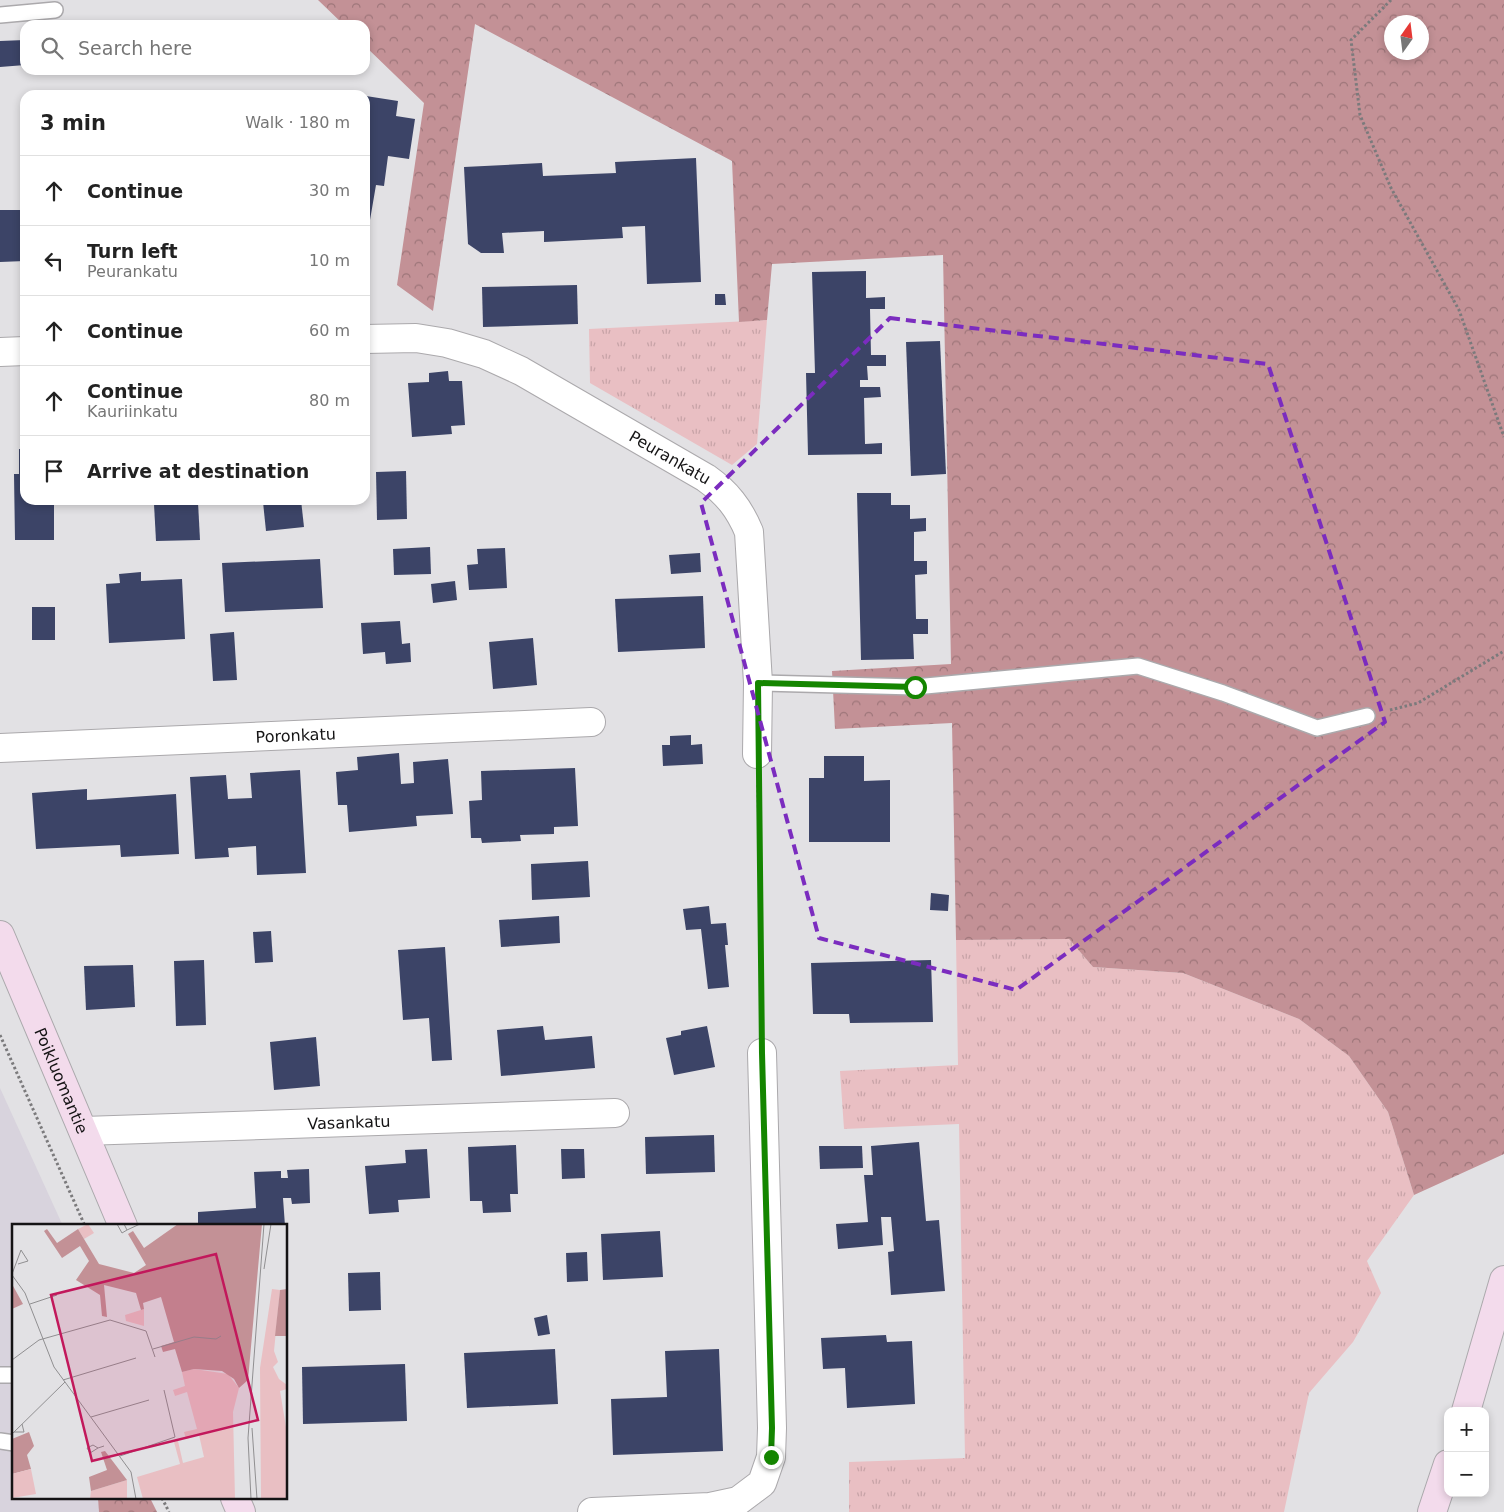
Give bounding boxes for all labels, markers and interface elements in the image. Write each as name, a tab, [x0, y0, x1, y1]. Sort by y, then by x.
north arrow	[1384, 15, 1429, 60]
search box	[20, 20, 370, 75]
icon: search	[38, 34, 66, 62]
text: Search here	[78, 37, 192, 59]
text: 3 min	[40, 111, 106, 135]
text: Walk · 180 m	[245, 113, 350, 132]
icon: ahead	[40, 177, 68, 205]
text: Continue	[87, 180, 183, 202]
text: 30 m	[309, 181, 350, 200]
text: Turn left	[87, 240, 178, 262]
icon: left	[40, 247, 68, 275]
text: 10 m	[309, 251, 350, 270]
text: Peurankatu	[87, 262, 178, 281]
icon: ahead	[40, 317, 68, 345]
text: Continue	[87, 320, 183, 342]
text: 60 m	[309, 321, 350, 340]
text: Continue	[87, 380, 183, 402]
icon: ahead	[40, 387, 68, 415]
text: 80 m	[309, 391, 350, 410]
text: Kauriinkatu	[87, 402, 178, 421]
street label: Peurankatu	[626, 426, 714, 488]
icon: arrive	[40, 457, 68, 485]
text: Arrive at destination	[87, 460, 309, 482]
route start	[904, 676, 927, 699]
street label: Poronkatu	[255, 724, 336, 746]
street label: Poikluomantie	[31, 1025, 92, 1136]
street label: Vasankatu	[307, 1111, 391, 1133]
inset map	[12, 1224, 288, 1500]
map controls	[1444, 1407, 1489, 1497]
button: +	[1444, 1407, 1489, 1452]
route end	[760, 1446, 783, 1469]
button: −	[1444, 1452, 1489, 1497]

